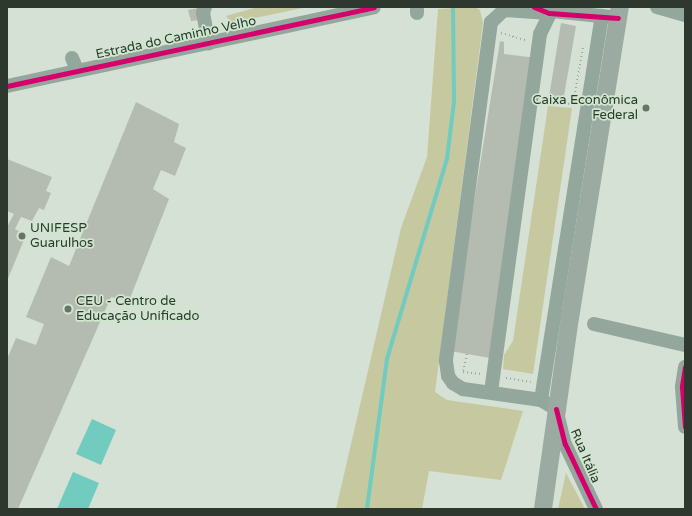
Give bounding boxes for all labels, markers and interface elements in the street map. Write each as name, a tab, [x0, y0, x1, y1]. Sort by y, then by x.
street label: Estrada do Caminho Velho	[94, 13, 258, 63]
place label: Caixa Econômica Federal	[533, 93, 638, 124]
marker: Caixa Econômica Federal	[641, 103, 651, 113]
place label: UNIFESP Guarulhos	[30, 221, 93, 252]
marker: UNIFESP Guarulhos	[17, 231, 27, 241]
place label: CEU - Centro de Educação Unificado	[76, 294, 199, 325]
marker: CEU - Centro de Educação Unificado	[63, 304, 73, 314]
street label: Rua Itália	[567, 427, 603, 485]

